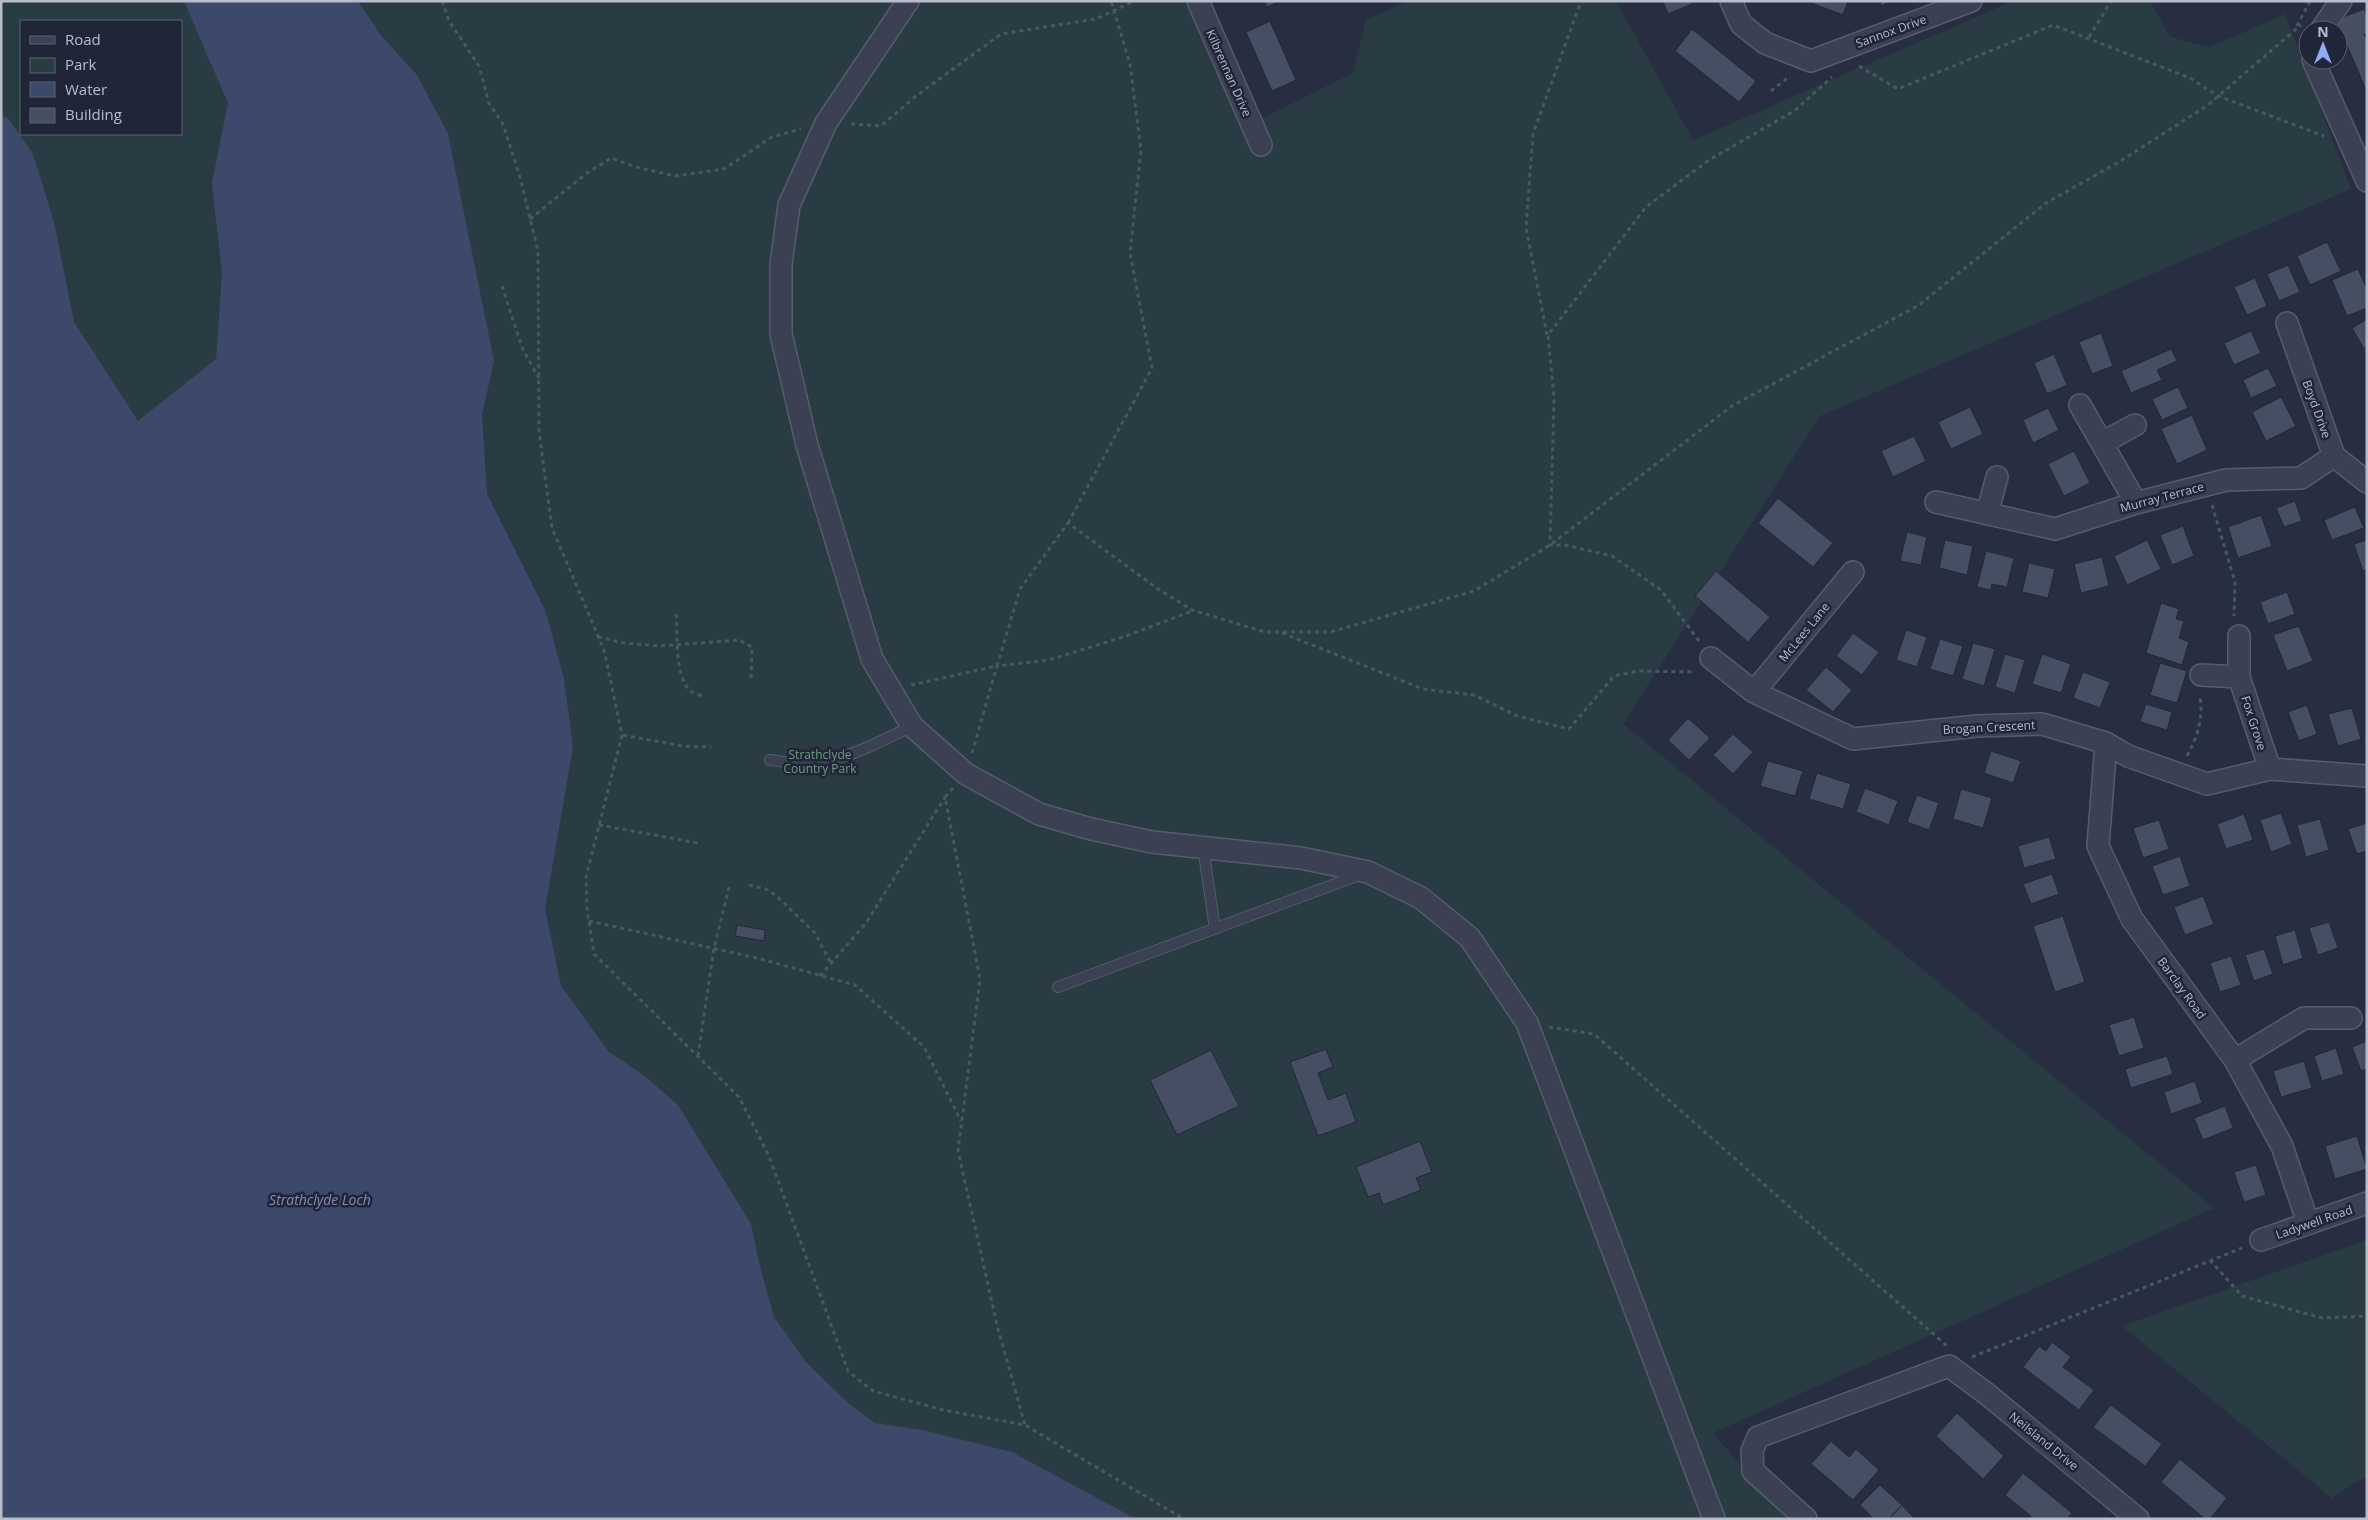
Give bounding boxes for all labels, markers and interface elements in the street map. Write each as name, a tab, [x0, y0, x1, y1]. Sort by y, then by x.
street label: Sannox Drive	[1853, 10, 1929, 52]
legend	[20, 20, 182, 135]
north arrow	[2298, 20, 2348, 70]
text: N	[2317, 22, 2329, 41]
street label: Kilbrennan Drive	[1202, 27, 1256, 119]
text: Road	[65, 29, 101, 49]
text: Park	[65, 54, 96, 74]
text: Water	[65, 79, 107, 99]
text: Building	[65, 104, 122, 124]
street label: Boyd Drive	[2299, 378, 2335, 441]
street label: Murray Terrace	[2118, 478, 2206, 516]
street label: McLees Lane	[1775, 598, 1833, 665]
street label: Fox Grove	[2237, 694, 2271, 753]
street label: Brogan Crescent	[1942, 716, 2036, 738]
park label: Strathclyde Country Park	[784, 746, 857, 777]
street label: Barclay Road	[2154, 954, 2210, 1022]
water label: Strathclyde Loch	[269, 1190, 371, 1209]
street label: Ladywell Road	[2273, 1201, 2355, 1243]
street label: Neilsland Drive	[2006, 1408, 2082, 1474]

